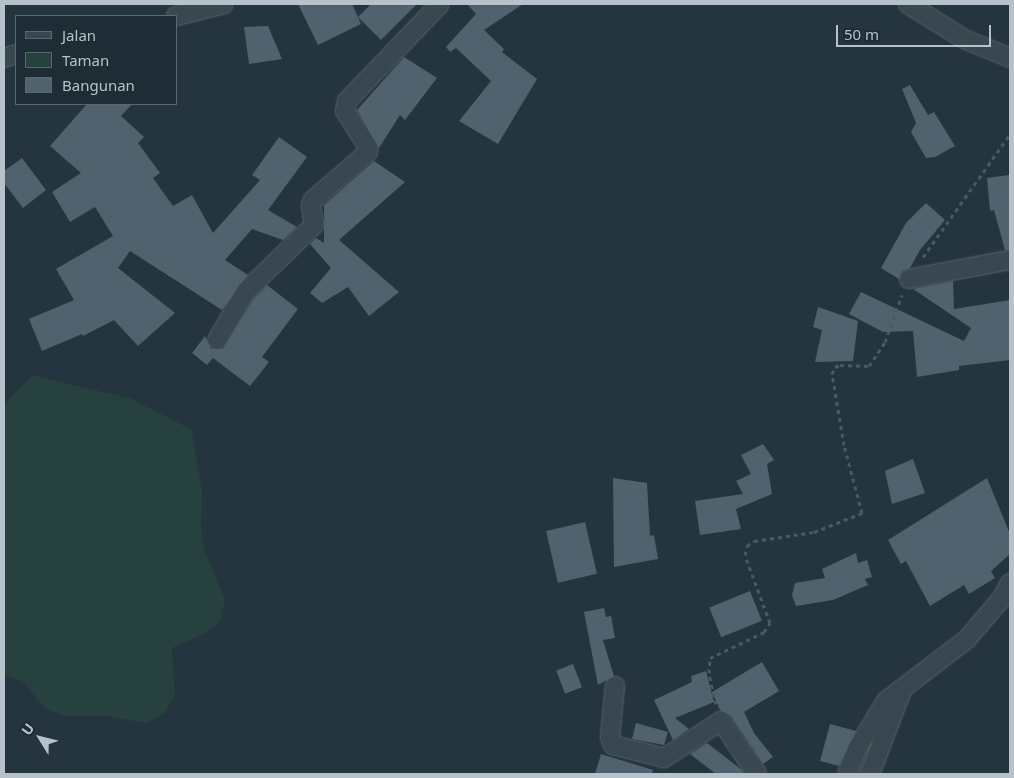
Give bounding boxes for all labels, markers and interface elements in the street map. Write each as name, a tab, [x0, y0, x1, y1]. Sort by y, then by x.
legend	[15, 15, 178, 105]
scale bar	[839, 15, 994, 47]
text: 50 m	[844, 24, 879, 44]
text: Jalan	[62, 25, 96, 45]
text: Taman	[62, 50, 109, 70]
text: Bangunan	[62, 75, 135, 95]
north arrow	[15, 713, 65, 763]
text: U	[17, 719, 38, 739]

